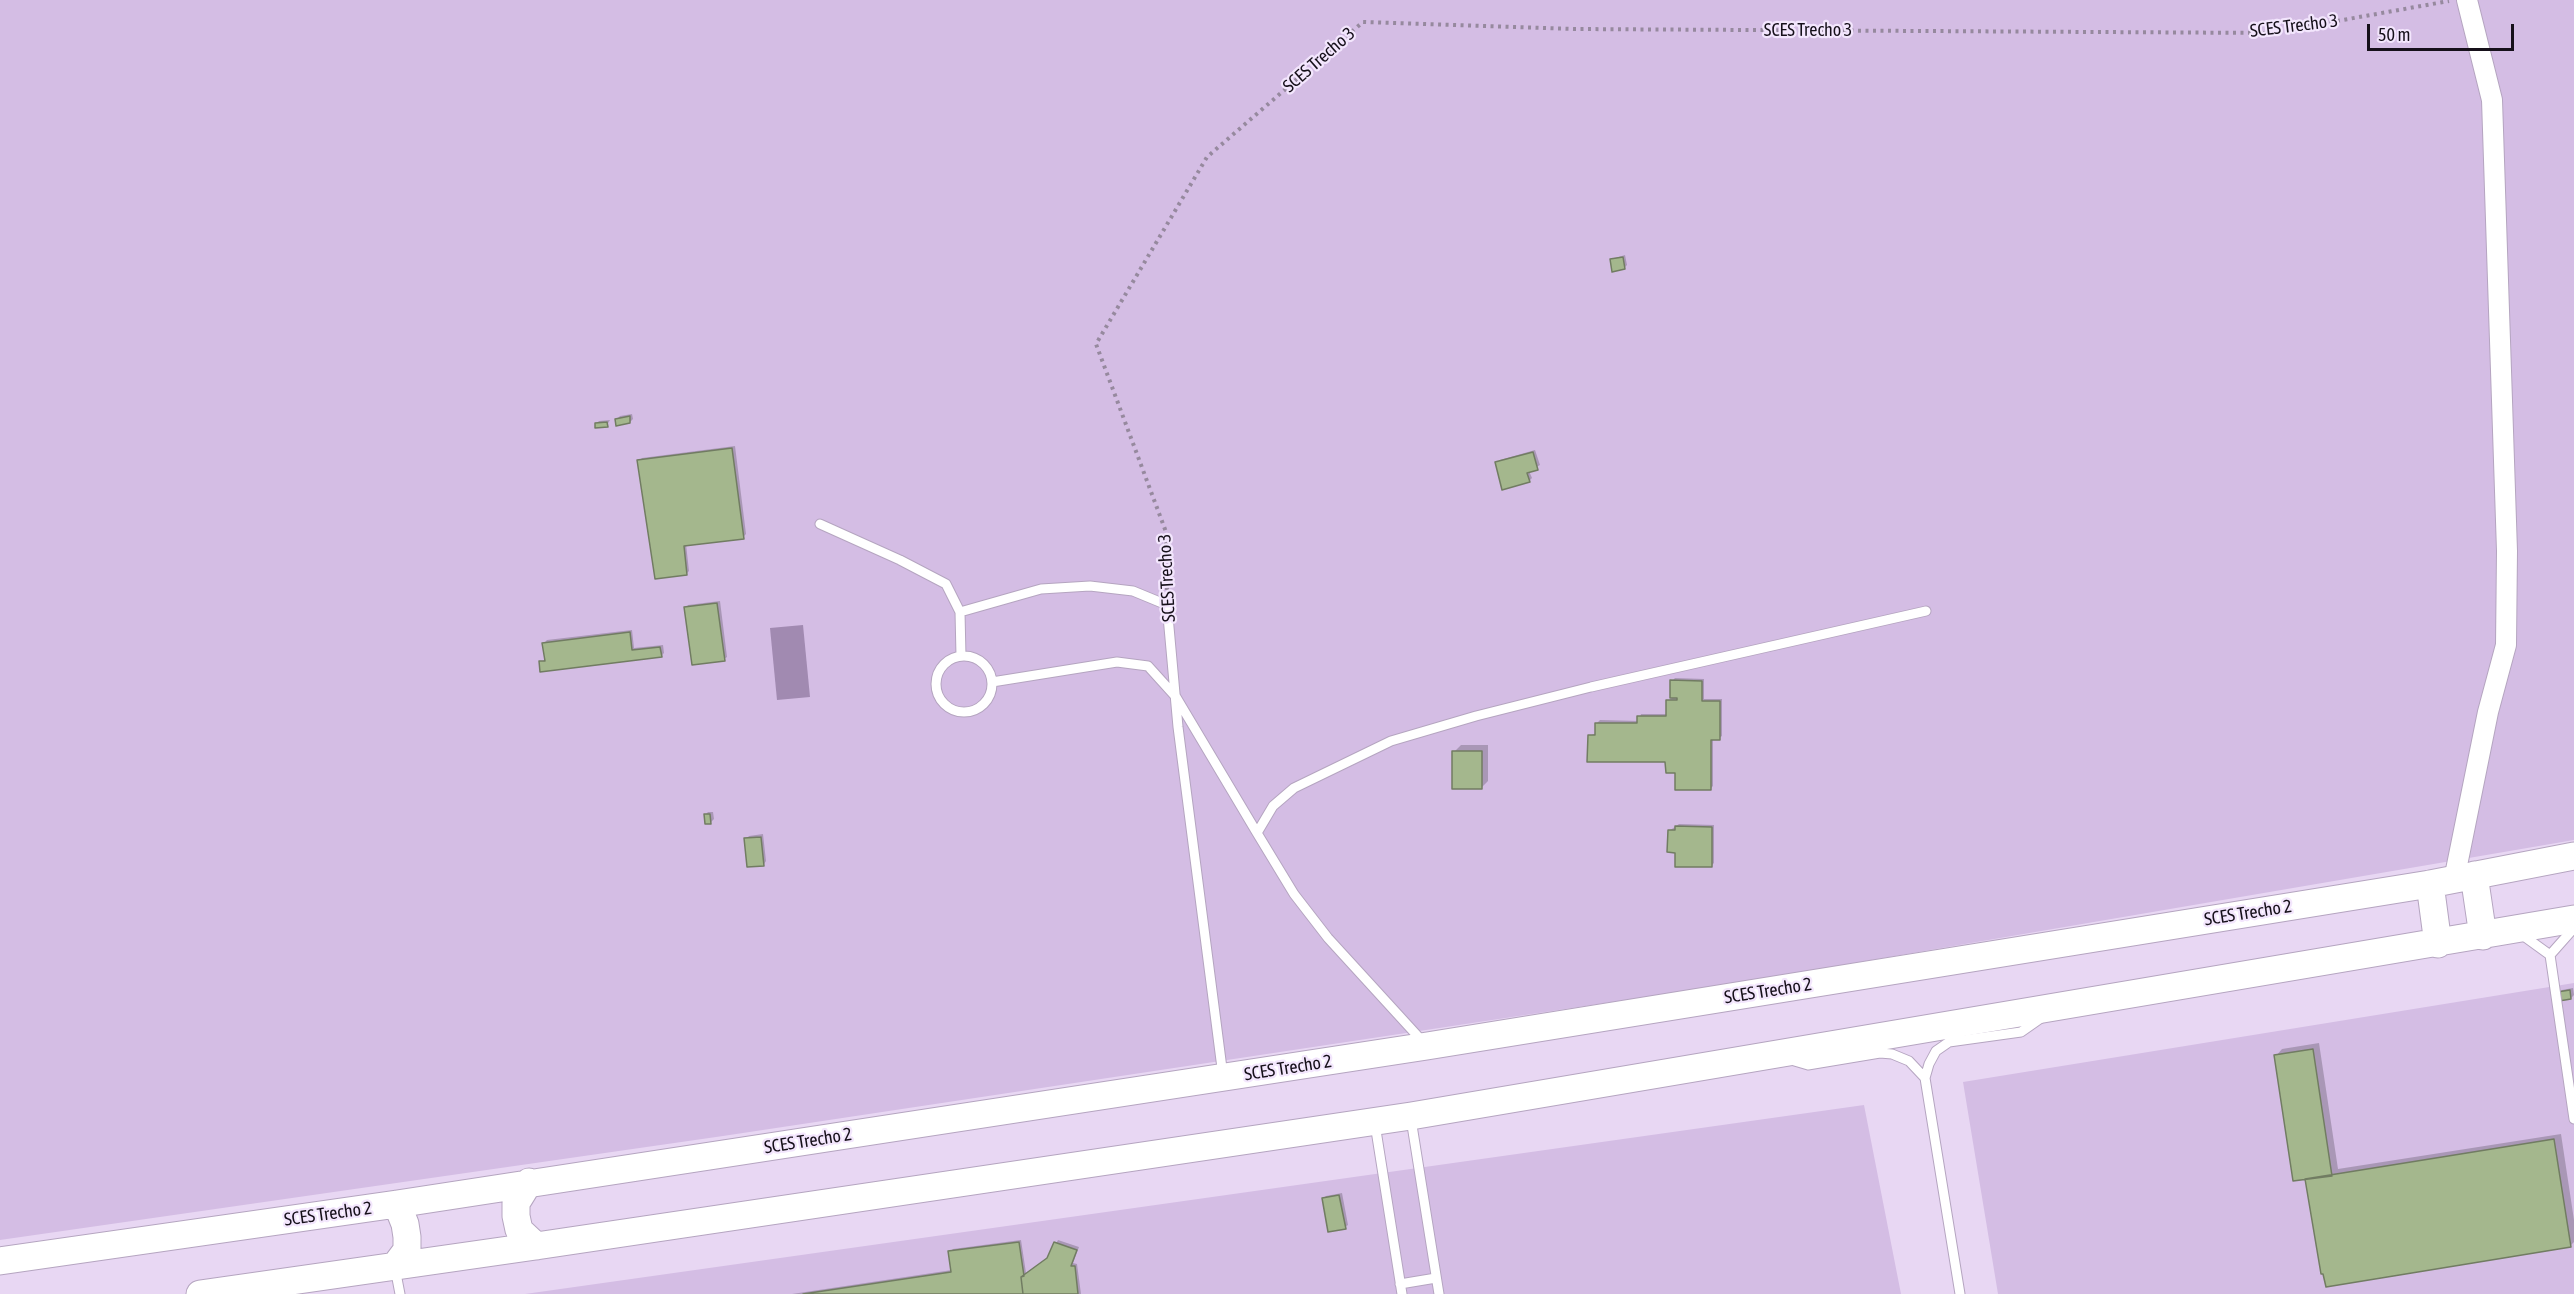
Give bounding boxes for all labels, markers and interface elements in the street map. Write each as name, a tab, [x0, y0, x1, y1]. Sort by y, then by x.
street label: SCES Trecho 3	[2249, 10, 2339, 42]
scale bar	[2370, 12, 2517, 50]
street label: SCES Trecho 3	[1764, 19, 1852, 41]
street label: SCES Trecho 3	[1279, 23, 1359, 97]
text: 50 m	[2378, 24, 2410, 45]
street label: SCES Trecho 3	[1154, 533, 1180, 623]
street label: SCES Trecho 2	[2203, 895, 2293, 931]
street label: SCES Trecho 2	[1723, 973, 1813, 1009]
street label: SCES Trecho 2	[1243, 1050, 1333, 1086]
street label: SCES Trecho 2	[763, 1123, 853, 1159]
street label: SCES Trecho 2	[283, 1197, 373, 1231]

